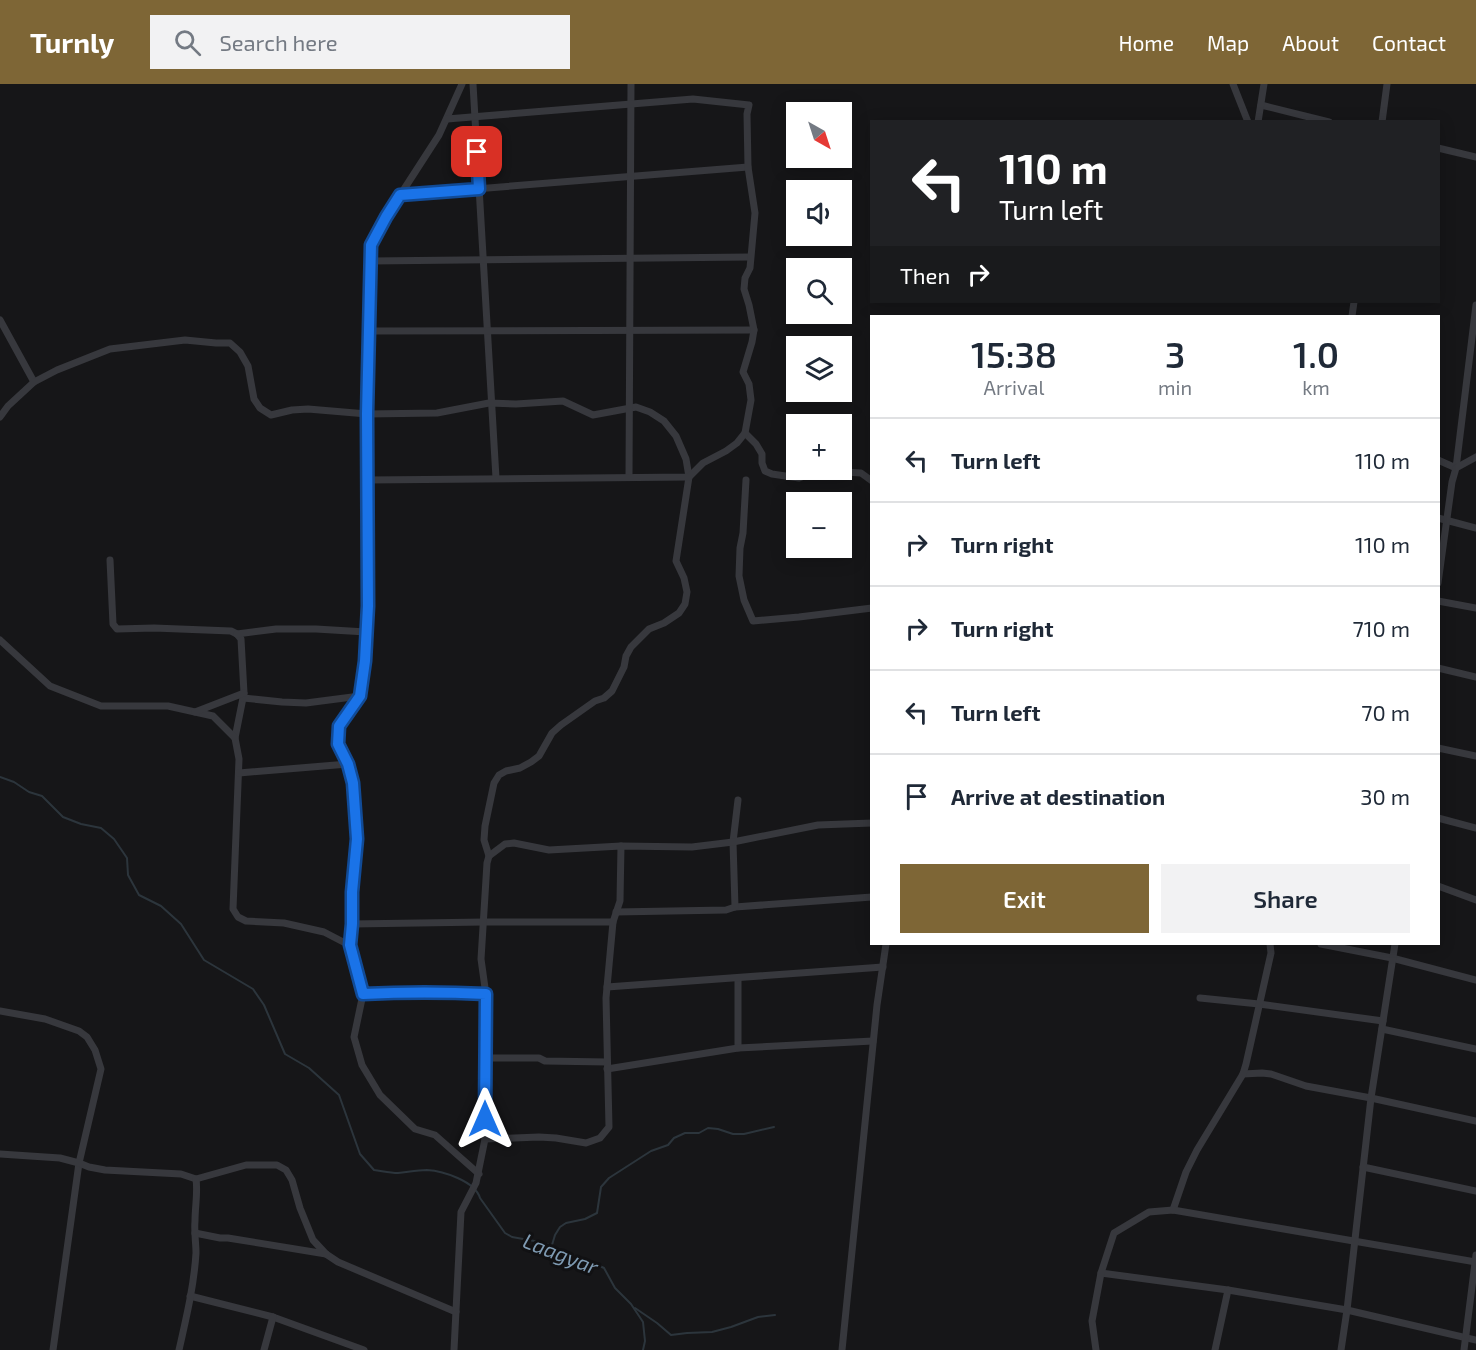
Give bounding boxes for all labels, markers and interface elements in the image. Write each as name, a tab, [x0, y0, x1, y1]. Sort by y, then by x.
search box	[150, 15, 570, 69]
text: Turnly	[30, 25, 114, 59]
icon: search	[171, 26, 204, 59]
text: Search here	[219, 29, 338, 55]
text: Home	[1118, 30, 1174, 55]
text: Map	[1207, 30, 1249, 55]
text: About	[1282, 30, 1339, 55]
text: Contact	[1372, 30, 1446, 55]
north arrow	[786, 102, 852, 168]
map controls	[786, 102, 852, 558]
pin	[451, 126, 502, 177]
icon: arrive	[460, 135, 493, 168]
text: 110 m	[999, 142, 1108, 192]
icon: left	[900, 144, 978, 222]
button: sound	[786, 180, 852, 246]
text: Turn left	[999, 193, 1103, 225]
button: search	[786, 258, 852, 324]
icon: right	[962, 258, 995, 291]
text: Then	[900, 262, 950, 288]
text: 15:38	[971, 332, 1057, 375]
text: 3	[1165, 332, 1185, 375]
text: 1.0	[1293, 332, 1339, 375]
button: layers	[786, 336, 852, 402]
text: Arrival	[984, 375, 1044, 399]
text: min	[1158, 375, 1192, 399]
text: km	[1302, 375, 1330, 399]
button: +	[786, 414, 852, 480]
icon: left	[900, 444, 933, 477]
text: Turn left	[951, 447, 1040, 473]
text: 110 m	[1355, 447, 1410, 473]
button: −	[786, 492, 852, 558]
icon: right	[900, 528, 933, 561]
text: Turn right	[951, 531, 1053, 557]
text: 110 m	[1355, 531, 1410, 557]
icon: right	[900, 612, 933, 645]
text: Turn right	[951, 615, 1053, 641]
text: 710 m	[1353, 615, 1410, 641]
icon: left	[900, 696, 933, 729]
text: Turn left	[951, 699, 1040, 725]
text: 70 m	[1361, 699, 1410, 725]
icon: arrive	[900, 780, 933, 813]
text: Arrive at destination	[951, 783, 1165, 809]
text: 30 m	[1360, 783, 1410, 809]
button: Exit	[900, 864, 1149, 933]
button: Share	[1161, 864, 1410, 933]
position arrow	[453, 1087, 517, 1151]
water label: Laagyar	[520, 1227, 603, 1280]

